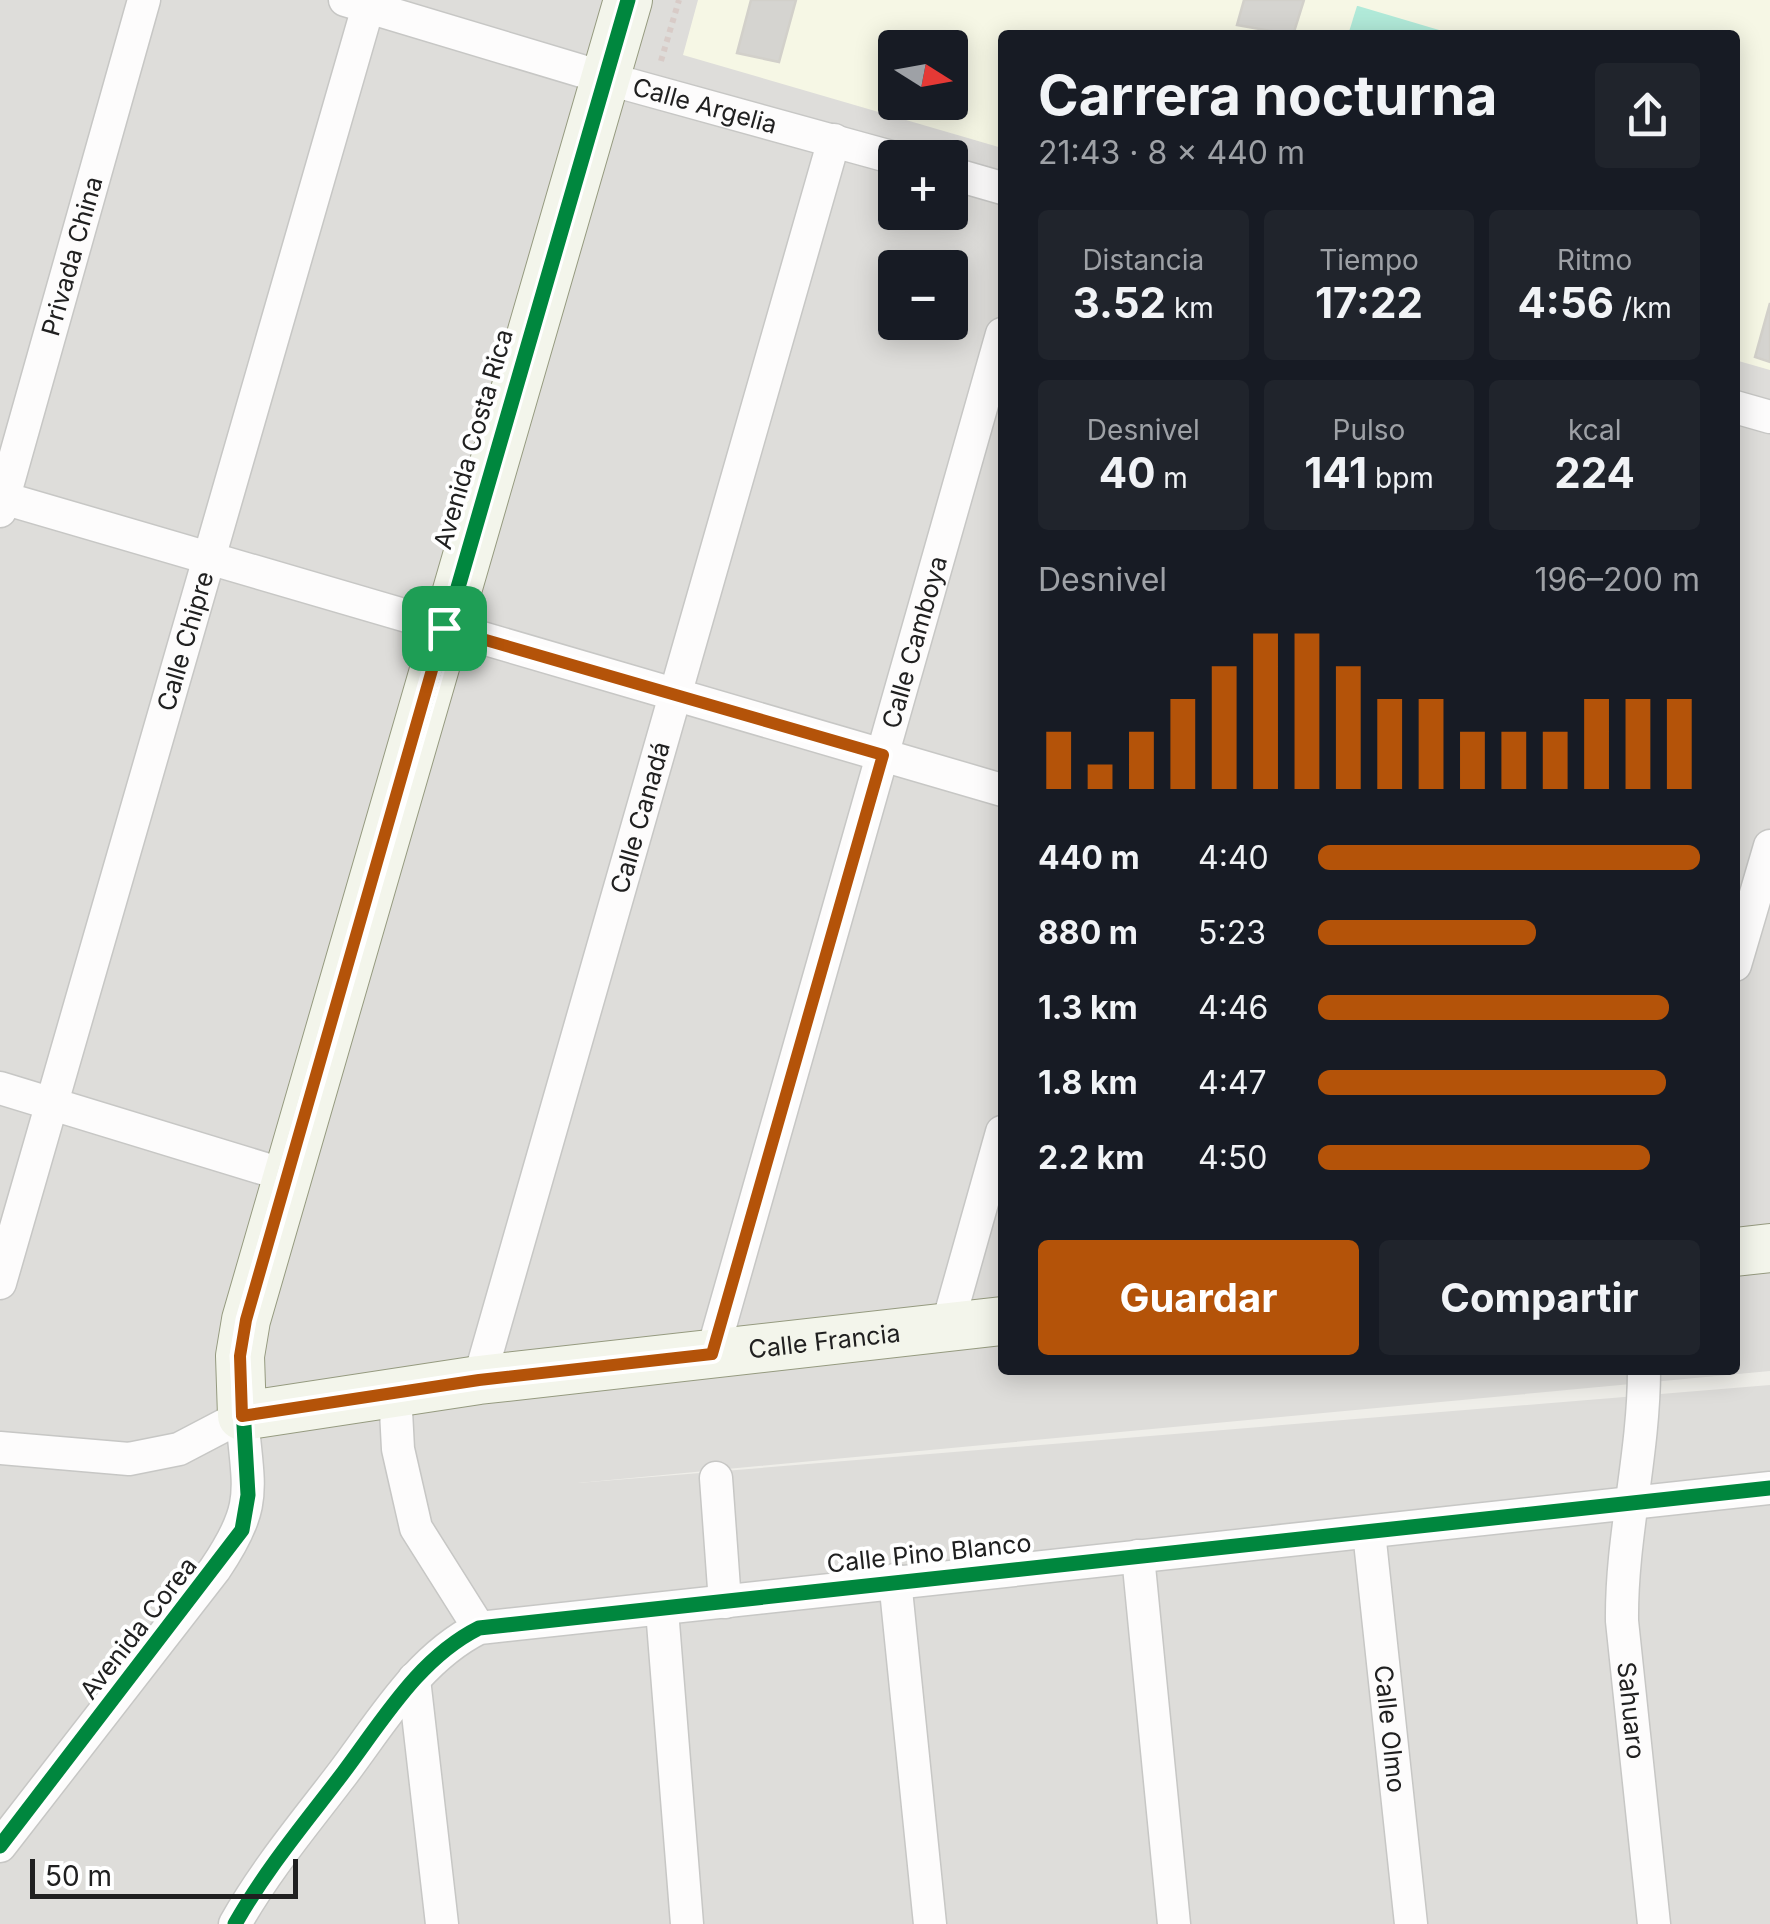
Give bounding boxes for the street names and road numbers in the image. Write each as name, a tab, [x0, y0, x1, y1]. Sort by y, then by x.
street label: Calle Argelia	[629, 71, 780, 140]
street label: Privada China	[35, 173, 109, 339]
street label: Avenida Costa Rica	[427, 326, 519, 552]
street label: Calle Camboya	[876, 552, 953, 732]
street label: Calle Chipre	[151, 568, 219, 715]
street label: Calle Canadá	[604, 738, 676, 897]
street label: Calle Francia	[747, 1318, 902, 1365]
street label: Calle Pino Blanco	[825, 1527, 1033, 1579]
street label: Avenida Corea	[73, 1551, 203, 1705]
street label: Sahuaro	[1611, 1660, 1651, 1761]
street label: Calle Olmo	[1368, 1664, 1412, 1794]

